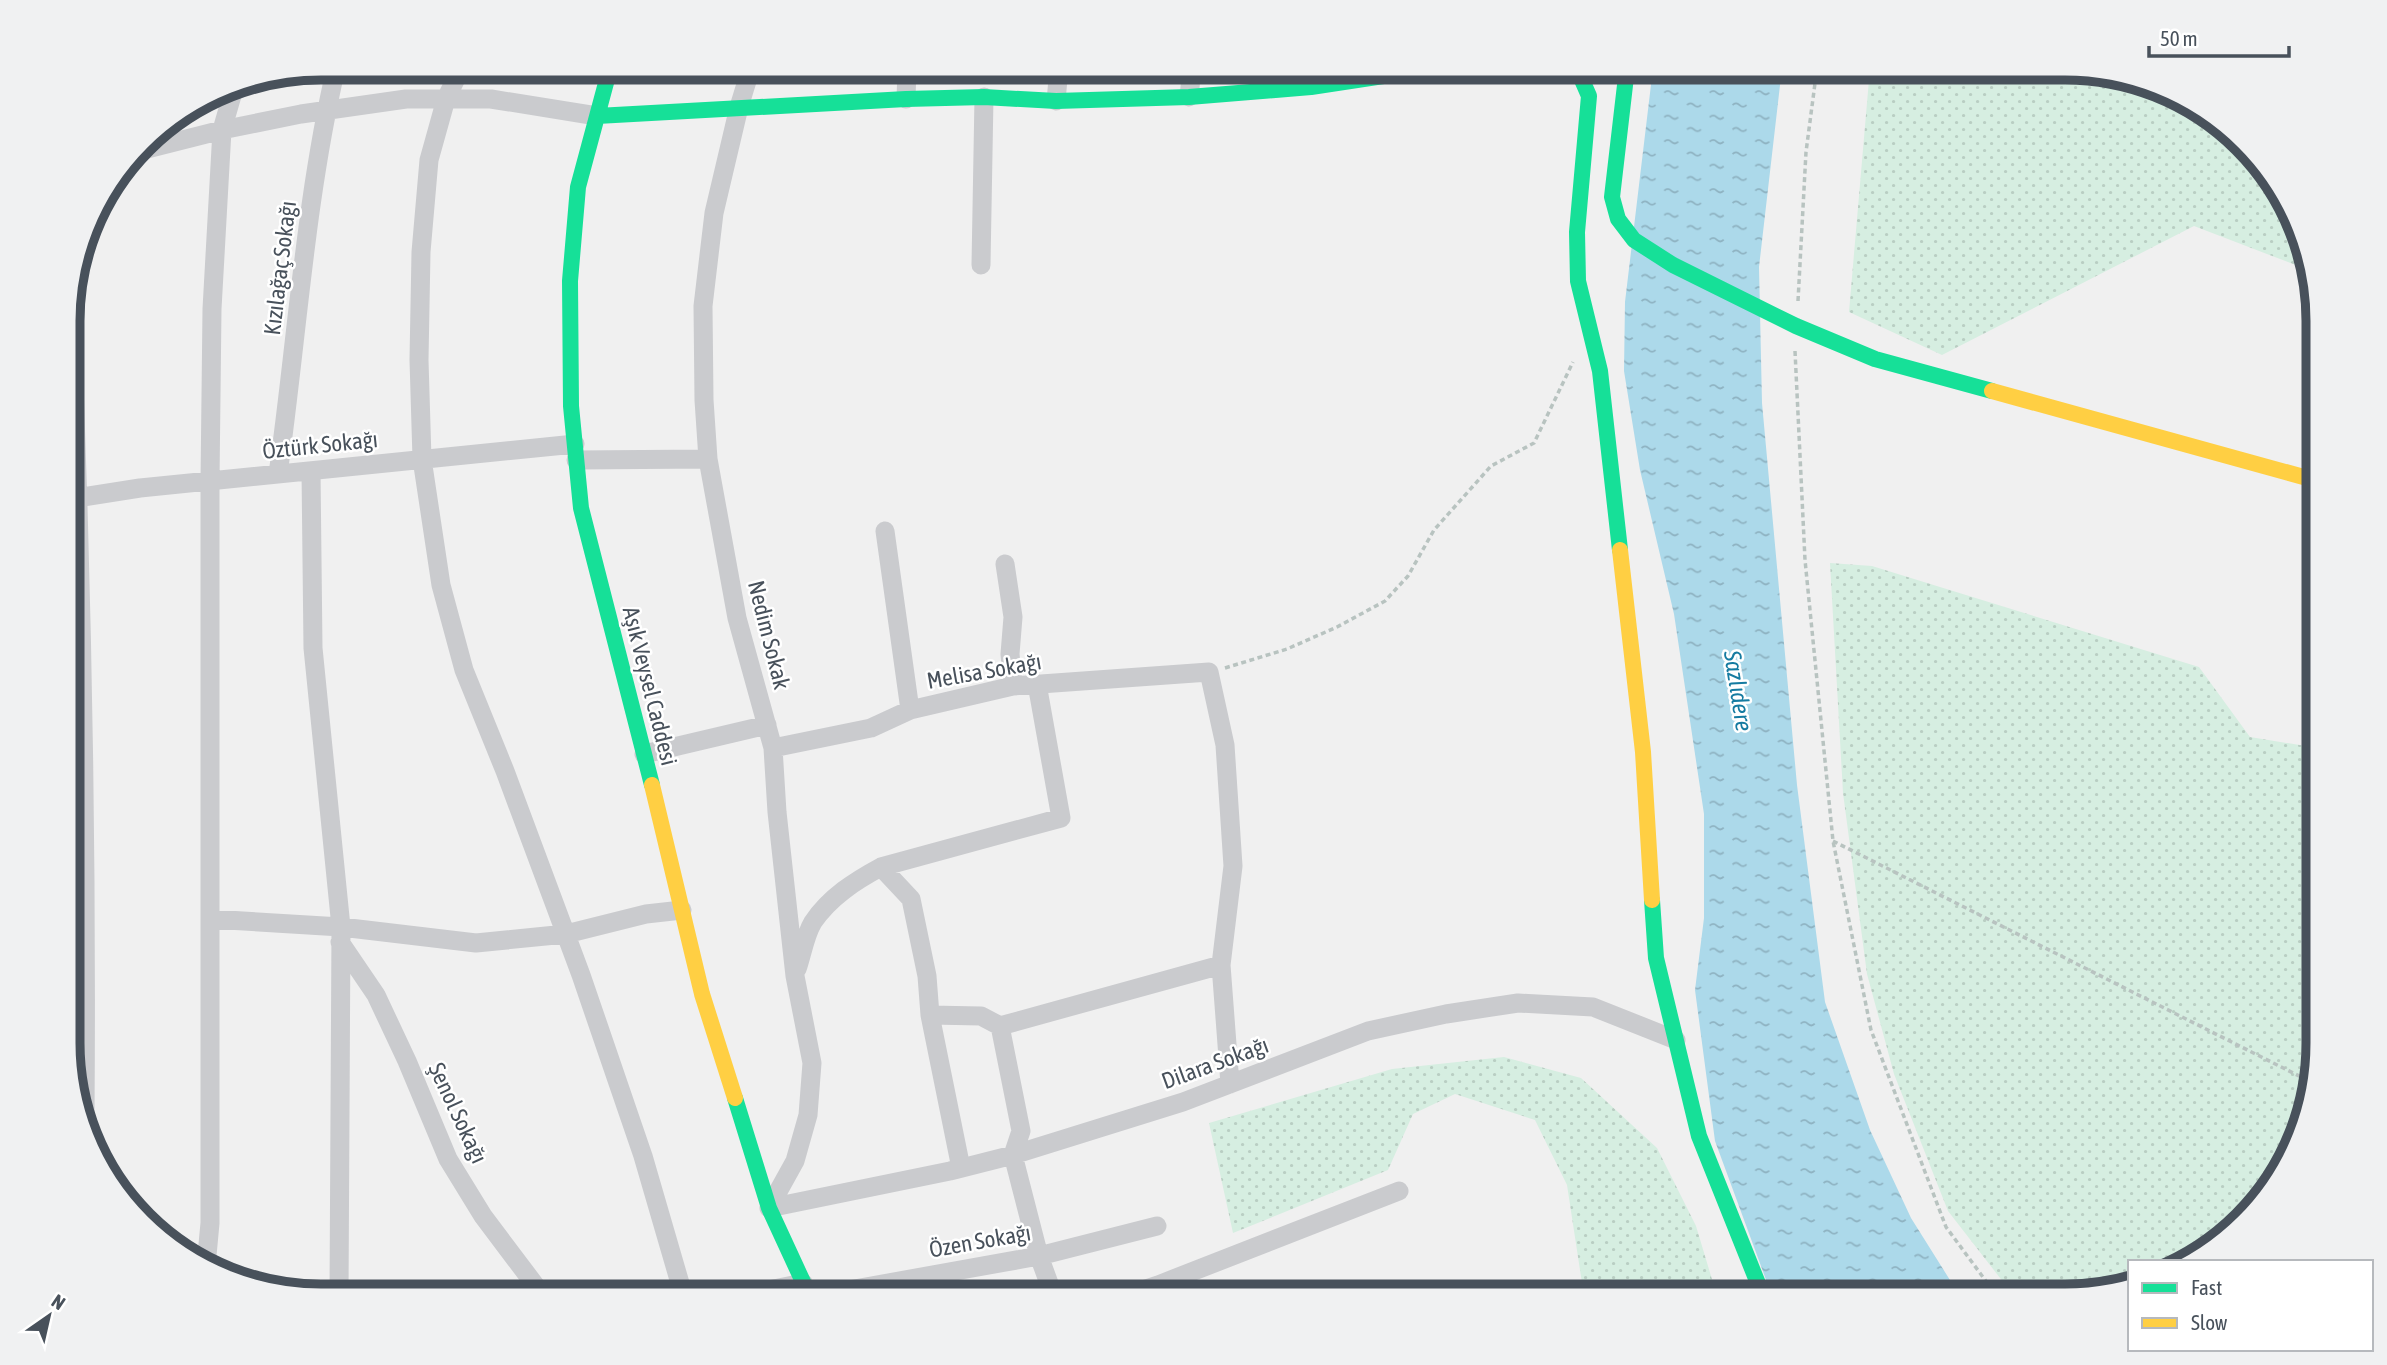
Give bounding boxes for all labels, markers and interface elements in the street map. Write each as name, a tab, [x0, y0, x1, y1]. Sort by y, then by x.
scale bar	[2149, 14, 2289, 58]
text: 50 m	[2160, 26, 2198, 50]
street label: Kızılağaç Sokağı	[259, 199, 301, 337]
street label: Öztürk Sokağı	[261, 426, 379, 464]
street label: Nedim Sokak	[743, 578, 795, 692]
street label: Aşık Veysel Caddesi	[618, 604, 682, 768]
street label: Melisa Sokağı	[925, 648, 1043, 694]
water label: Sazlıdere	[1719, 648, 1758, 733]
street label: Dilara Sokağı	[1158, 1032, 1272, 1094]
street label: Şenol Sokağı	[423, 1059, 493, 1167]
street label: Özen Sokağı	[927, 1219, 1033, 1263]
legend	[2128, 1260, 2373, 1351]
text: Fast	[2191, 1275, 2222, 1299]
north arrow	[14, 1281, 84, 1351]
text: N	[48, 1290, 69, 1314]
text: Slow	[2191, 1310, 2228, 1334]

